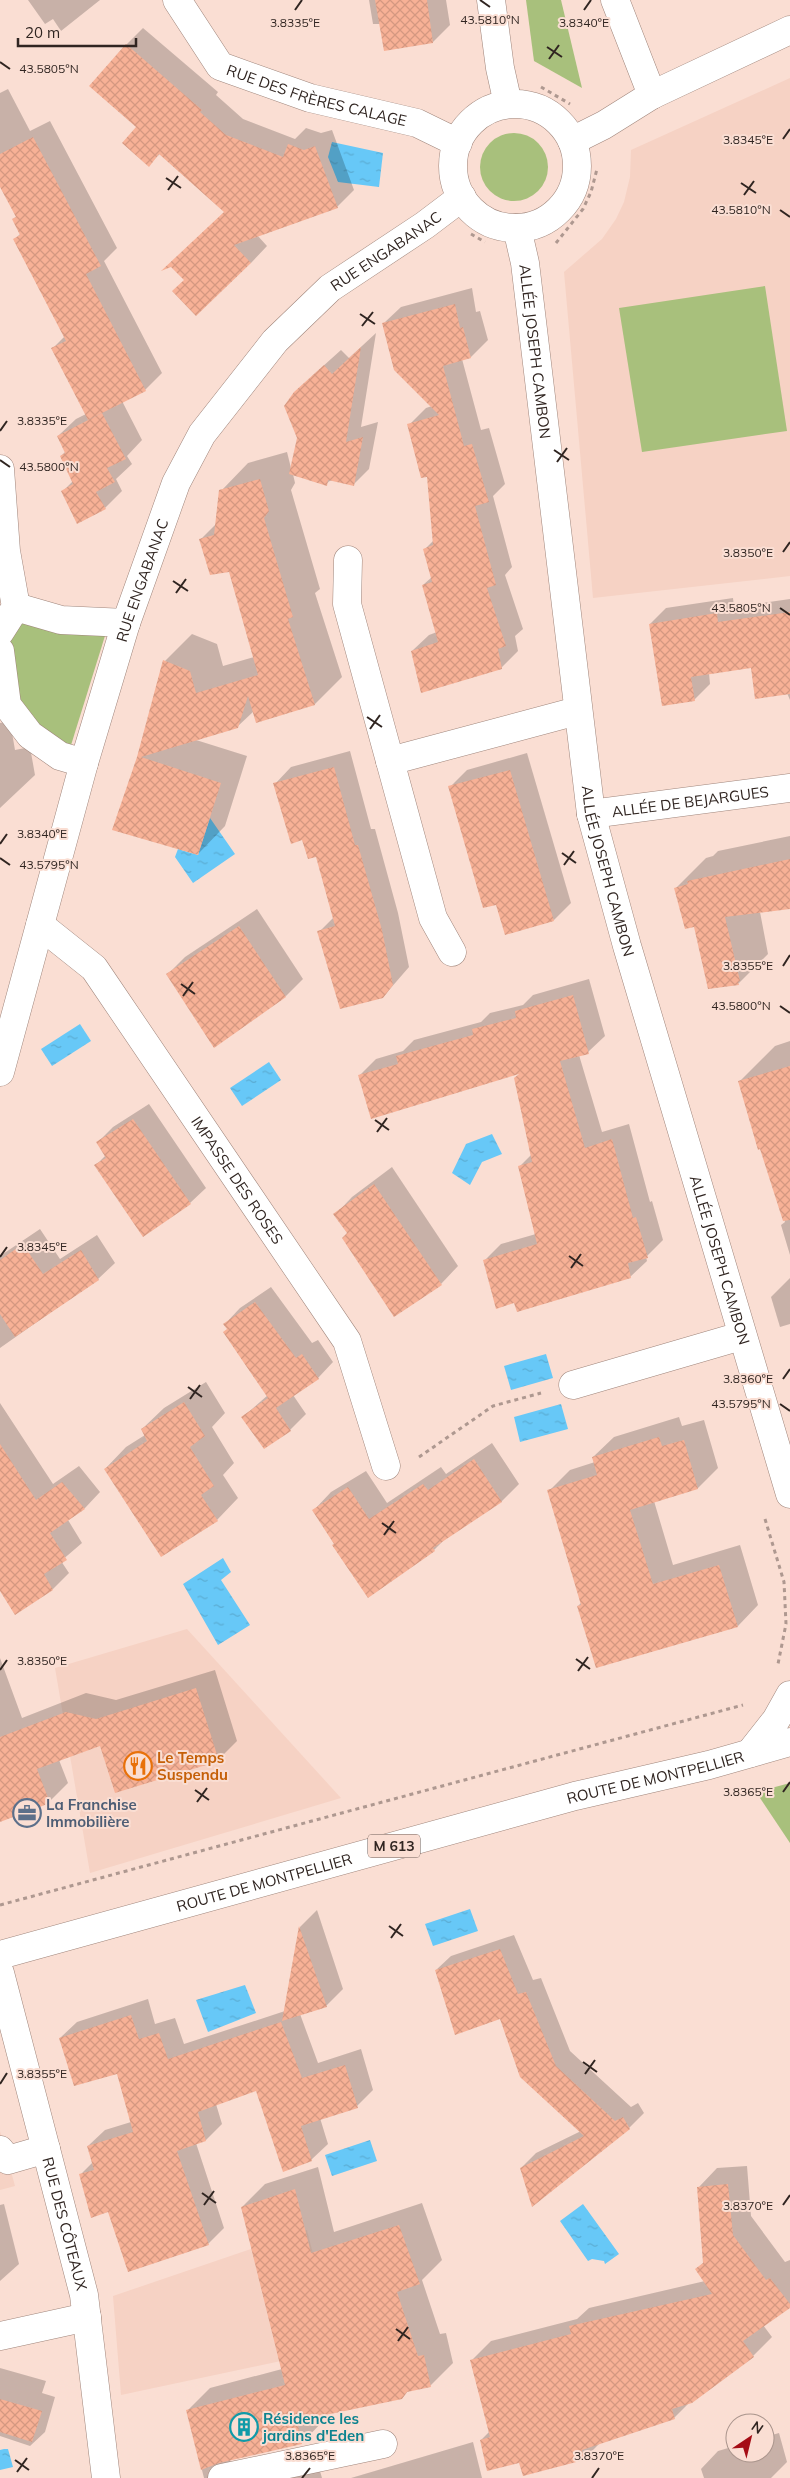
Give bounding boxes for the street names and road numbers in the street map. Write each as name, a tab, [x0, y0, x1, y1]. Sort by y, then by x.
street label: RUE DES FRÈRES CALAGE	[224, 60, 409, 130]
street label: RUE ENGABANAC	[326, 207, 445, 295]
street label: ALLÉE JOSEPH CAMBON	[516, 263, 555, 440]
street label: RUE ENGABANAC	[111, 516, 172, 644]
street label: ALLÉE DE BEJARGUES	[610, 781, 770, 821]
street label: ALLÉE JOSEPH CAMBON	[578, 784, 639, 959]
street label: IMPASSE DES ROSES	[188, 1112, 288, 1247]
street label: ALLÉE JOSEPH CAMBON	[686, 1173, 754, 1347]
street label: ROUTE DE MONTPELLIER	[564, 1746, 746, 1807]
road number: M 613	[368, 1834, 420, 1858]
street label: ROUTE DE MONTPELLIER	[174, 1849, 354, 1915]
street label: RUE DES CÔTEAUX	[39, 2155, 92, 2293]

